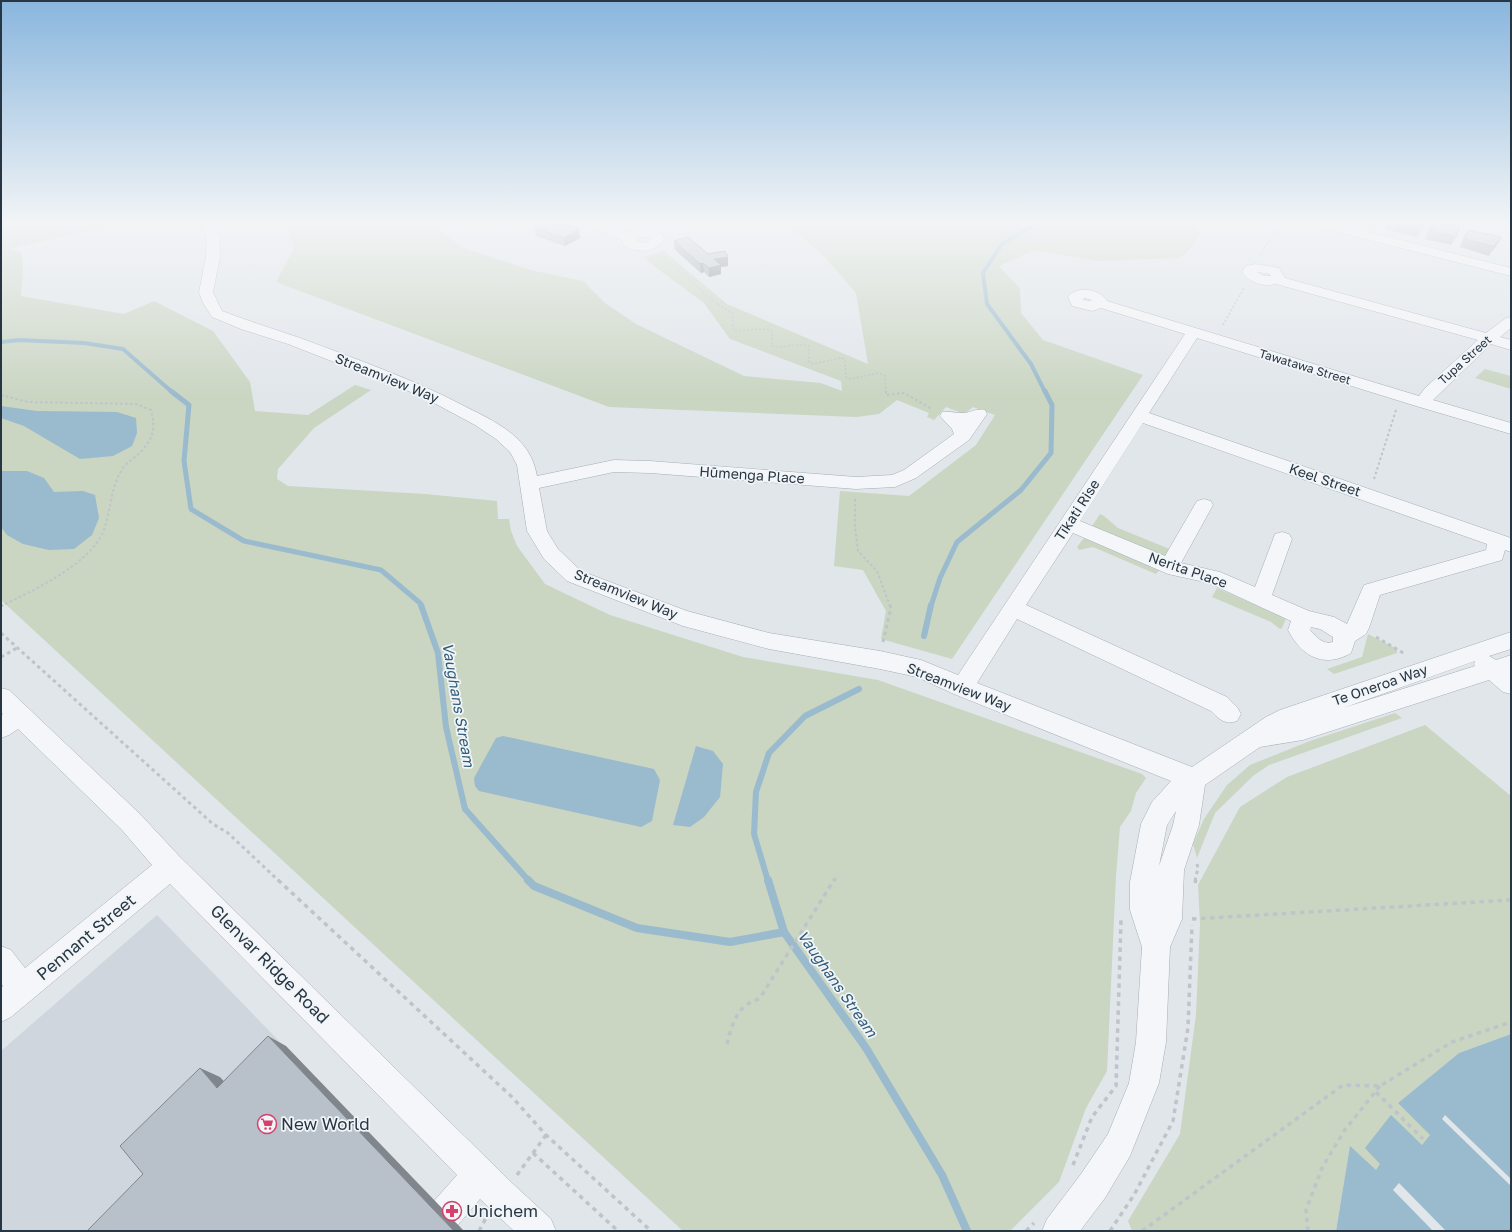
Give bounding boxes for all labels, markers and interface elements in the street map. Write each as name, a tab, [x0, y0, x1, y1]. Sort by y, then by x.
street label: Tupa Street	[1435, 332, 1494, 387]
street label: Tawatawa Street	[1257, 345, 1353, 388]
street label: Streamview Way	[333, 349, 442, 406]
street label: Keel Street	[1287, 459, 1363, 500]
street label: Hūmenga Place	[699, 462, 805, 487]
street label: Tīkati Rise	[1050, 476, 1103, 544]
street label: Nerita Place	[1146, 548, 1230, 591]
street label: Streamview Way	[572, 565, 681, 622]
water label: Vaughans Stream	[438, 641, 479, 769]
street label: Streamview Way	[905, 659, 1014, 714]
street label: Te Oneroa Way	[1330, 660, 1430, 709]
street label: Pennant Street	[32, 889, 140, 984]
street label: Glenvar Ridge Road	[207, 900, 334, 1027]
water label: Vaughans Stream	[793, 927, 882, 1041]
supermarket icon: New World	[256, 1113, 278, 1135]
place label: New World	[281, 1113, 370, 1134]
pharmacy icon: Unichem	[441, 1200, 463, 1222]
place label: Unichem	[466, 1200, 538, 1221]

